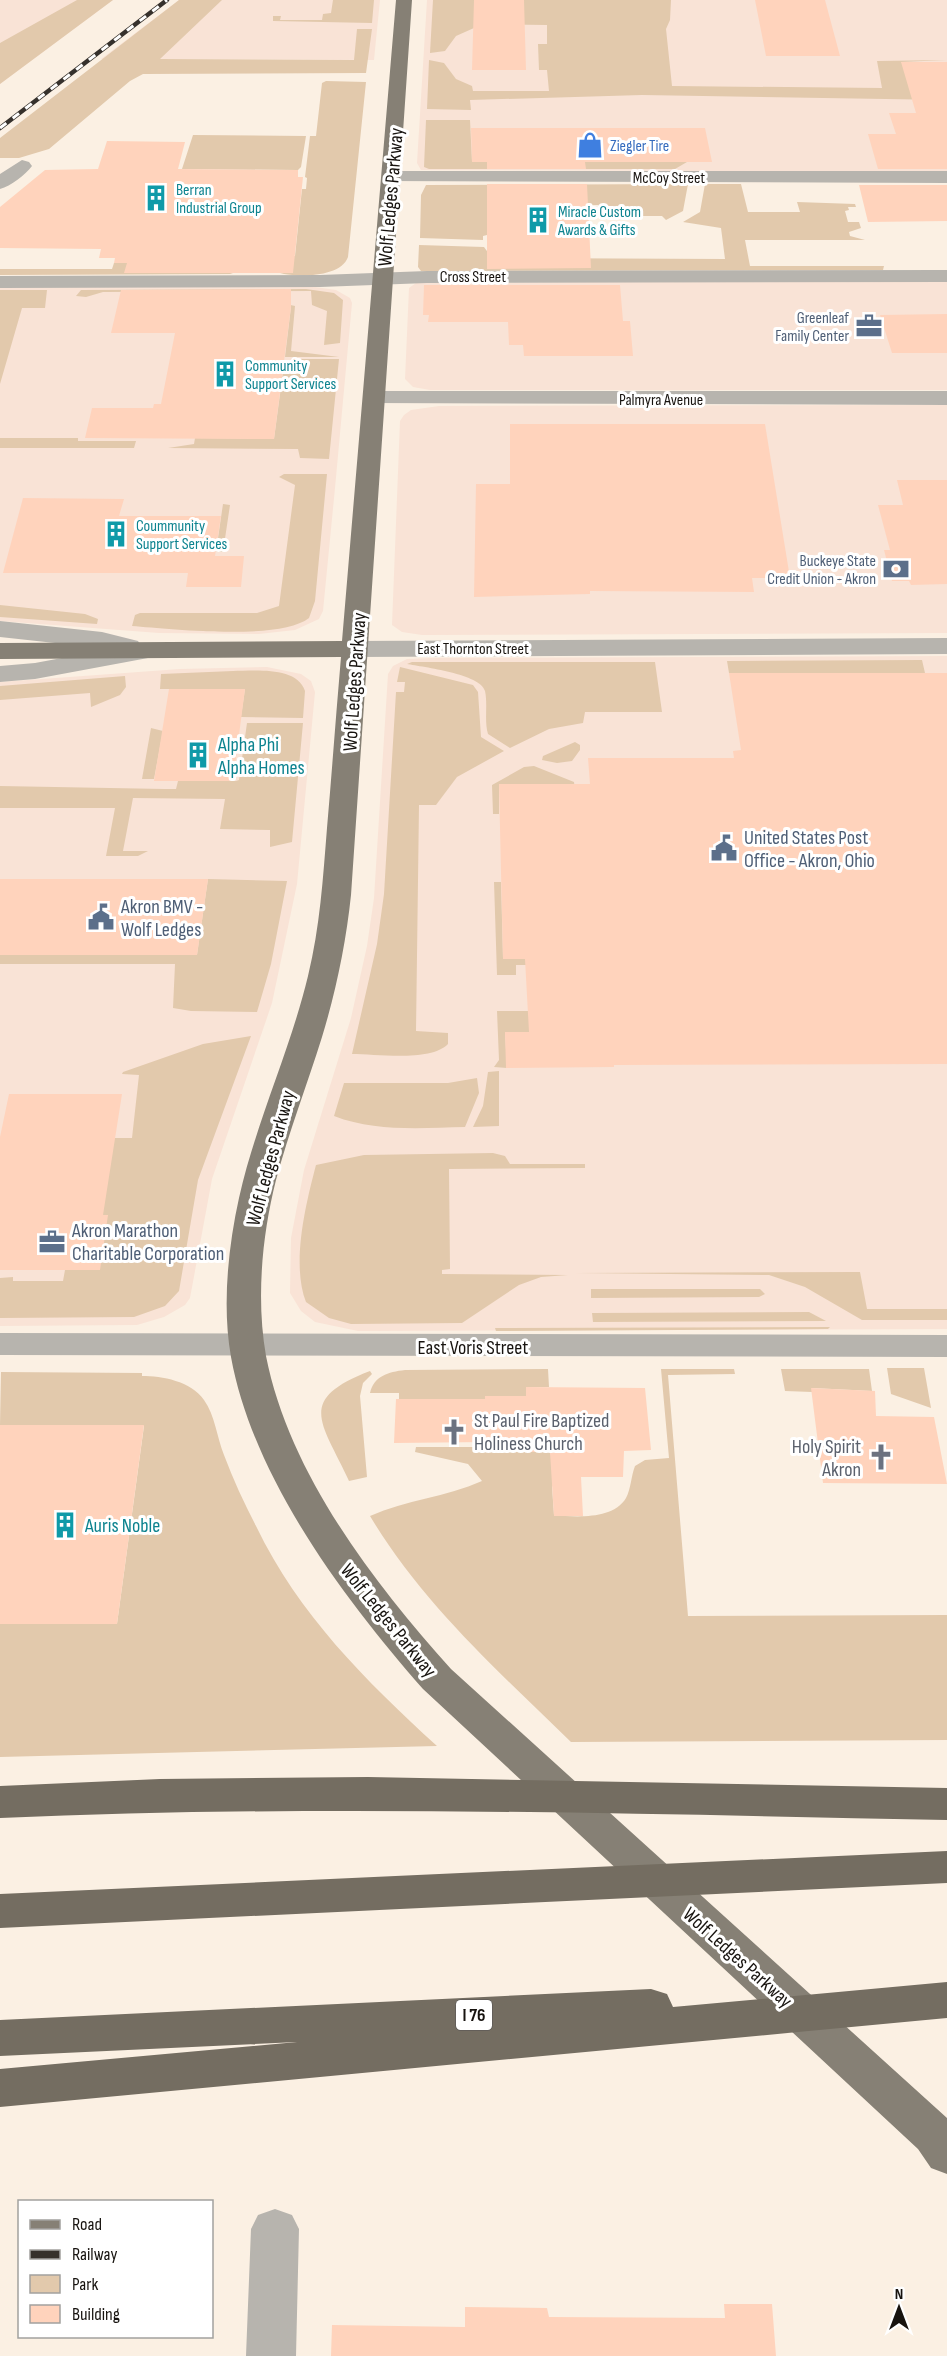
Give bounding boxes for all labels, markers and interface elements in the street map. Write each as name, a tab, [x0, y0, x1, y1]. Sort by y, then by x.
street label: Wolf Ledges Parkway	[373, 126, 409, 267]
shop icon: Ziegler Tire	[575, 130, 605, 160]
place label: Ziegler Tire	[610, 137, 669, 156]
street label: McCoy Street	[633, 169, 705, 188]
place label: Berran Industrial Group	[176, 181, 262, 218]
building icon: Berran Industrial Group	[141, 183, 171, 213]
place label: Miracle Custom Awards & Gifts	[557, 203, 641, 240]
building icon: Miracle Custom Awards & Gifts	[523, 205, 553, 235]
street label: Cross Street	[440, 268, 506, 287]
place label: Greenleaf Family Center	[775, 309, 849, 346]
office icon: Greenleaf Family Center	[854, 311, 884, 341]
place label: Community Support Services	[245, 357, 337, 394]
building icon: Community Support Services	[210, 359, 240, 389]
street label: Palmyra Avenue	[619, 391, 703, 410]
place label: Coummunity Support Services	[136, 517, 228, 554]
building icon: Coummunity Support Services	[101, 519, 131, 549]
place label: Buckeye State Credit Union - Akron	[767, 552, 876, 589]
bank icon: Buckeye State Credit Union - Akron	[881, 554, 911, 584]
street label: Wolf Ledges Parkway	[338, 612, 372, 752]
street label: East Thornton Street	[417, 640, 529, 659]
place label: Alpha Phi Alpha Homes	[217, 733, 305, 780]
building icon: Alpha Phi Alpha Homes	[183, 740, 213, 770]
place label: United States Post Office - Akron, Ohio	[744, 826, 875, 873]
public building icon: United States Post Office - Akron, Ohio	[709, 833, 739, 863]
place label: Akron BMV - Wolf Ledges	[120, 895, 203, 942]
public building icon: Akron BMV - Wolf Ledges	[86, 902, 116, 932]
street label: Wolf Ledges Parkway	[241, 1088, 301, 1229]
place label: Akron Marathon Charitable Corporation	[71, 1219, 224, 1266]
office icon: Akron Marathon Charitable Corporation	[37, 1227, 67, 1257]
street label: East Voris Street	[418, 1336, 528, 1360]
place label: St Paul Fire Baptized Holiness Church	[474, 1409, 609, 1456]
church icon: St Paul Fire Baptized Holiness Church	[439, 1417, 469, 1447]
place label: Holy Spirit Akron	[792, 1435, 861, 1482]
church icon: Holy Spirit Akron	[866, 1442, 896, 1472]
building icon: Auris Noble	[50, 1510, 80, 1540]
place label: Auris Noble	[84, 1514, 160, 1538]
street label: Wolf Ledges Parkway	[335, 1559, 441, 1682]
street label: Wolf Ledges Parkway	[678, 1902, 797, 2013]
road number: I 76	[456, 2000, 492, 2030]
legend	[18, 2200, 213, 2338]
text: Road	[72, 2214, 102, 2235]
text: Railway	[72, 2244, 117, 2265]
text: Park	[72, 2274, 98, 2295]
north arrow	[869, 2278, 929, 2338]
text: N	[895, 2285, 903, 2304]
text: Building	[72, 2304, 120, 2325]

